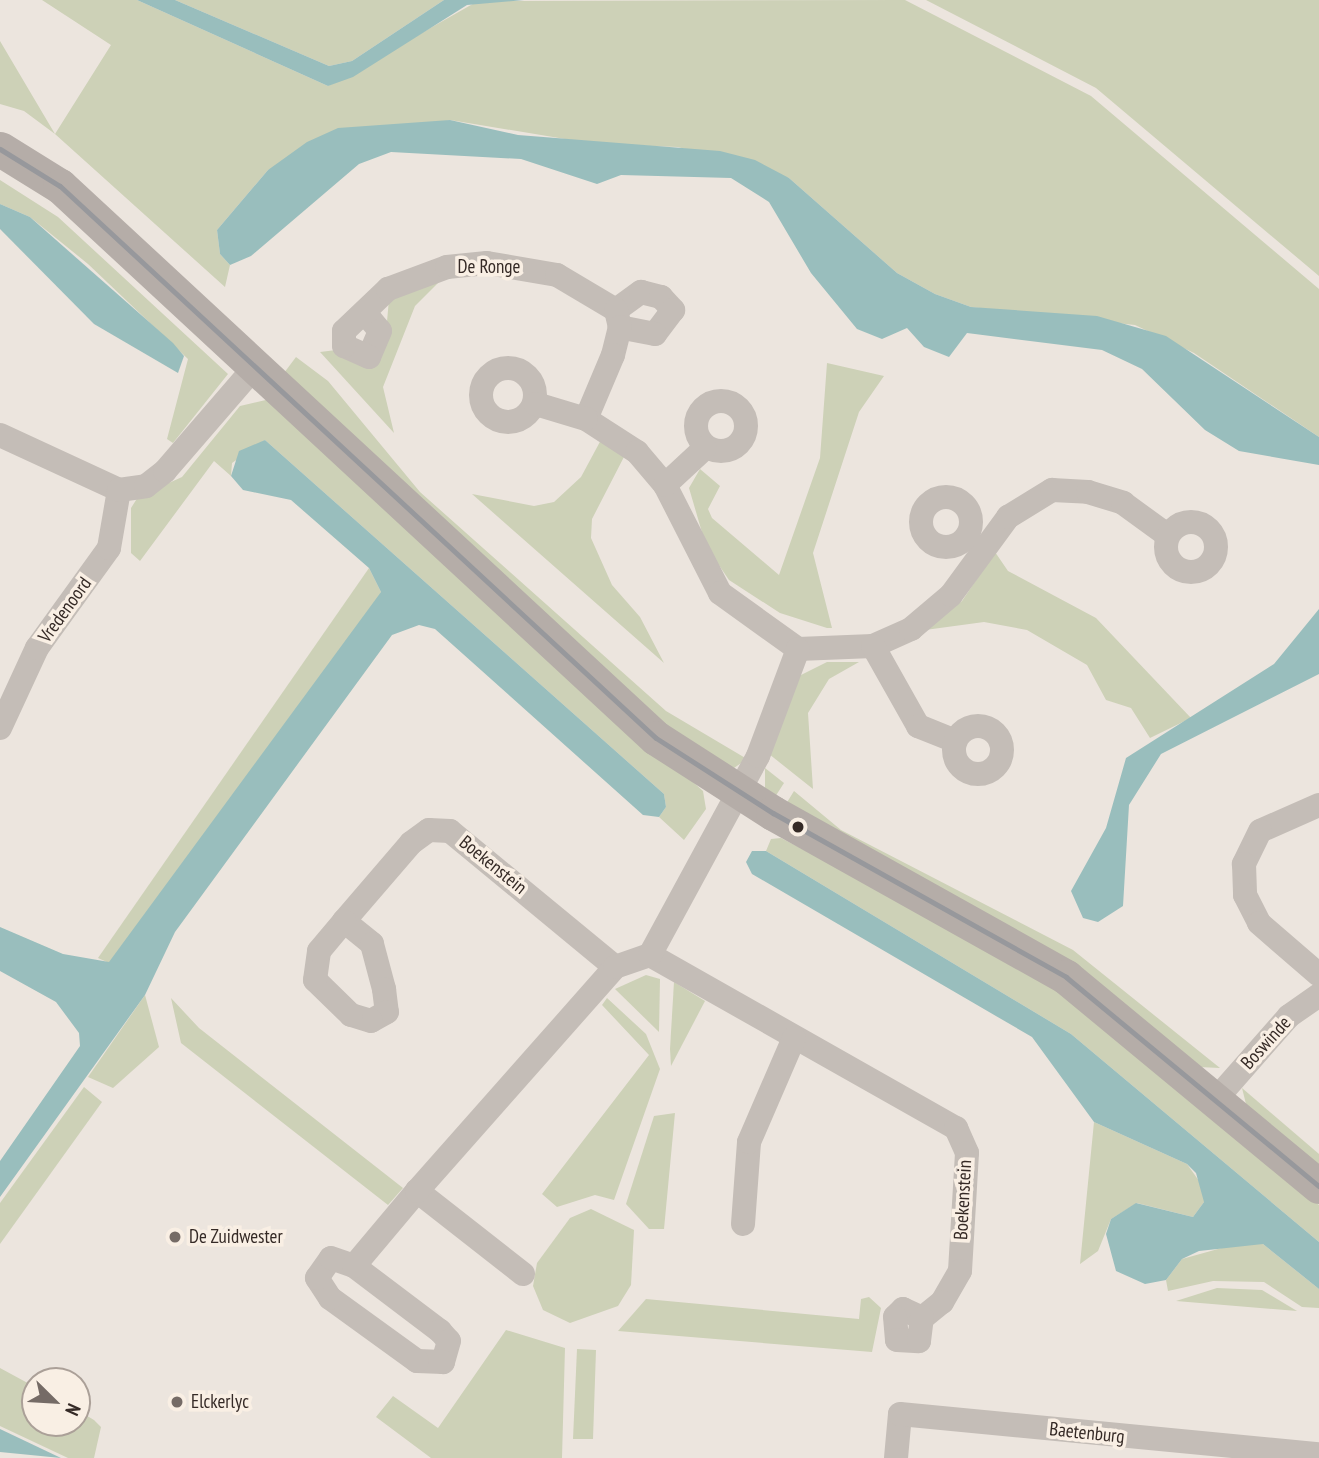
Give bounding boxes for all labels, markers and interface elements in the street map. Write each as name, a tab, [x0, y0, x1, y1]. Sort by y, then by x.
street label: De Ronge	[458, 256, 520, 278]
street label: Vredenoord	[34, 573, 96, 647]
unlabelled marker	[791, 820, 805, 834]
street label: Boekenstein	[455, 831, 531, 899]
street label: Boswinde	[1236, 1012, 1296, 1074]
street label: Boekenstein	[950, 1159, 976, 1241]
place label: De Zuidwester	[189, 1226, 283, 1248]
marker: De Zuidwester	[167, 1229, 183, 1245]
north arrow	[21, 1367, 91, 1437]
place label: Elckerlyc	[191, 1391, 249, 1413]
marker: Elckerlyc	[169, 1394, 185, 1410]
text: N	[60, 1400, 86, 1419]
street label: Baetenburg	[1048, 1418, 1126, 1448]

